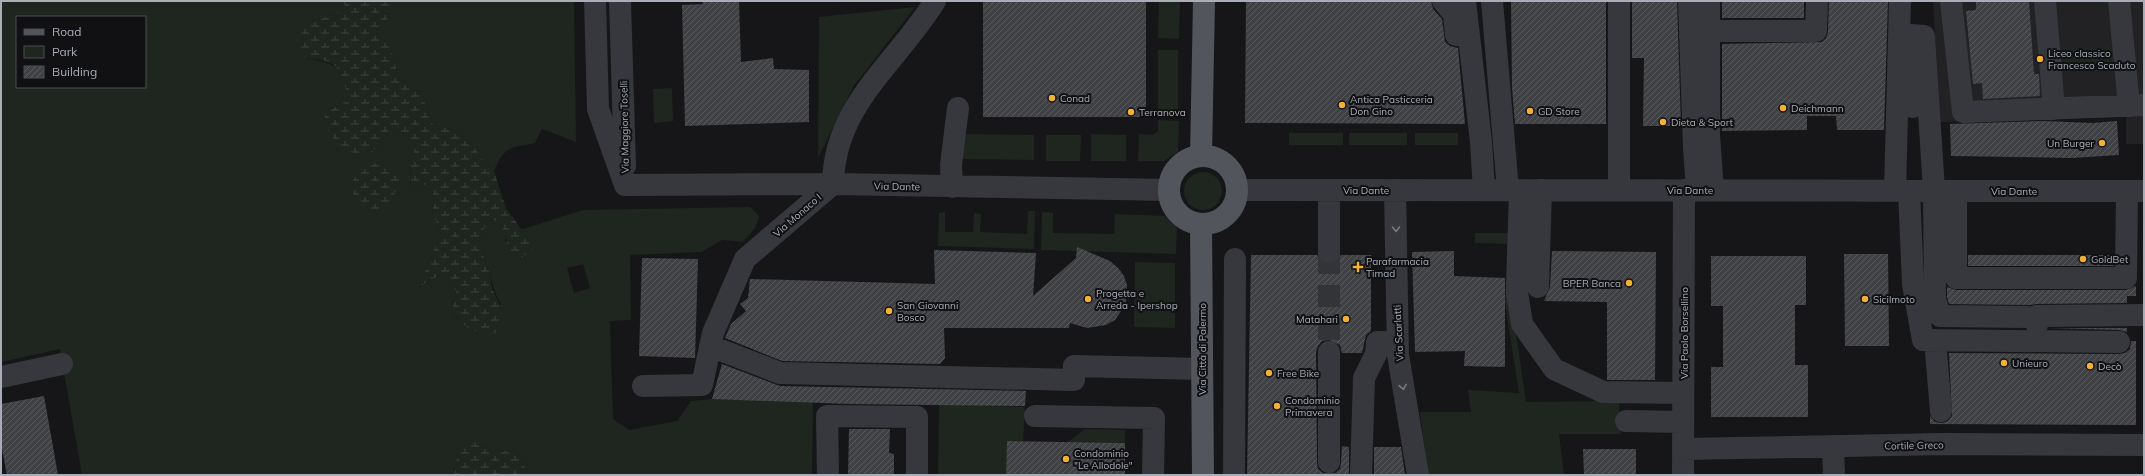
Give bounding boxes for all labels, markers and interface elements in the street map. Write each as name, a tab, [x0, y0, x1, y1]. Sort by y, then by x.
legend	[16, 16, 146, 88]
text: Road	[52, 24, 81, 39]
text: Park	[52, 44, 78, 59]
place label: Liceo classico Francesco Scaduto	[2048, 47, 2136, 72]
marker: Liceo classico Francesco Scaduto	[2035, 54, 2045, 64]
text: Building	[52, 64, 97, 79]
street label: Via Maggiore Toselli	[617, 80, 632, 174]
place label: Conad	[1060, 92, 1090, 105]
marker: Conad	[1047, 93, 1057, 103]
place label: Antica Pasticceria Don Gino	[1350, 93, 1433, 118]
marker: Antica Pasticceria Don Gino	[1337, 100, 1347, 110]
place label: Deichmann	[1791, 102, 1844, 115]
marker: Deichmann	[1778, 103, 1788, 113]
place label: GD Store	[1538, 105, 1580, 118]
place label: Terranova	[1139, 106, 1186, 119]
marker: GD Store	[1525, 106, 1535, 116]
marker: Terranova	[1126, 107, 1136, 117]
place label: Dieta & Sport	[1671, 116, 1734, 129]
marker: Dieta & Sport	[1658, 117, 1668, 127]
place label: Un Burger	[2047, 137, 2094, 150]
marker: Un Burger	[2097, 138, 2107, 148]
street label: Via Dante	[874, 180, 920, 193]
street label: Via Dante	[1343, 184, 1389, 197]
street label: Via Dante	[1667, 184, 1713, 197]
street label: Via Dante	[1991, 185, 2037, 198]
street label: Via Monaco I	[770, 191, 824, 240]
one-way arrow	[1392, 226, 1400, 232]
place label: GoldBet	[2091, 253, 2129, 266]
marker: GoldBet	[2078, 254, 2088, 264]
place label: Parafarmacia Timad	[1366, 255, 1429, 280]
marker: Parafarmacia Timad	[1353, 262, 1363, 272]
place label: BPER Banca	[1563, 277, 1621, 290]
marker: BPER Banca	[1624, 278, 1634, 288]
place label: Progetta e Arreda - Ipershop	[1096, 287, 1178, 312]
street label: Via Paolo Borsellino	[1678, 287, 1691, 379]
place label: Sicilmoto	[1873, 293, 1915, 306]
marker: Progetta e Arreda - Ipershop	[1083, 294, 1093, 304]
marker: Sicilmoto	[1860, 294, 1870, 304]
place label: San Giovanni Bosco	[897, 299, 958, 324]
street label: Via Città di Palermo	[1196, 303, 1209, 395]
street label: Via Scarlatti	[1391, 304, 1406, 361]
marker: San Giovanni Bosco	[884, 306, 894, 316]
place label: Matahari	[1296, 313, 1338, 326]
marker: Matahari	[1341, 314, 1351, 324]
place label: Unieuro	[2012, 357, 2048, 370]
marker: Unieuro	[1999, 358, 2009, 368]
place label: Decò	[2098, 360, 2122, 373]
marker: Decò	[2085, 361, 2095, 371]
place label: Free Bike	[1277, 367, 1319, 380]
marker: Free Bike	[1264, 368, 1274, 378]
one-way arrow	[1399, 383, 1407, 390]
place label: Condominio Primavera	[1285, 394, 1340, 419]
marker: Condominio Primavera	[1272, 401, 1282, 411]
street label: Cortile Greco	[1884, 438, 1944, 453]
place label: Condominio "Le Allodole"	[1074, 447, 1133, 472]
marker: Condominio "Le Allodole"	[1061, 454, 1071, 464]

